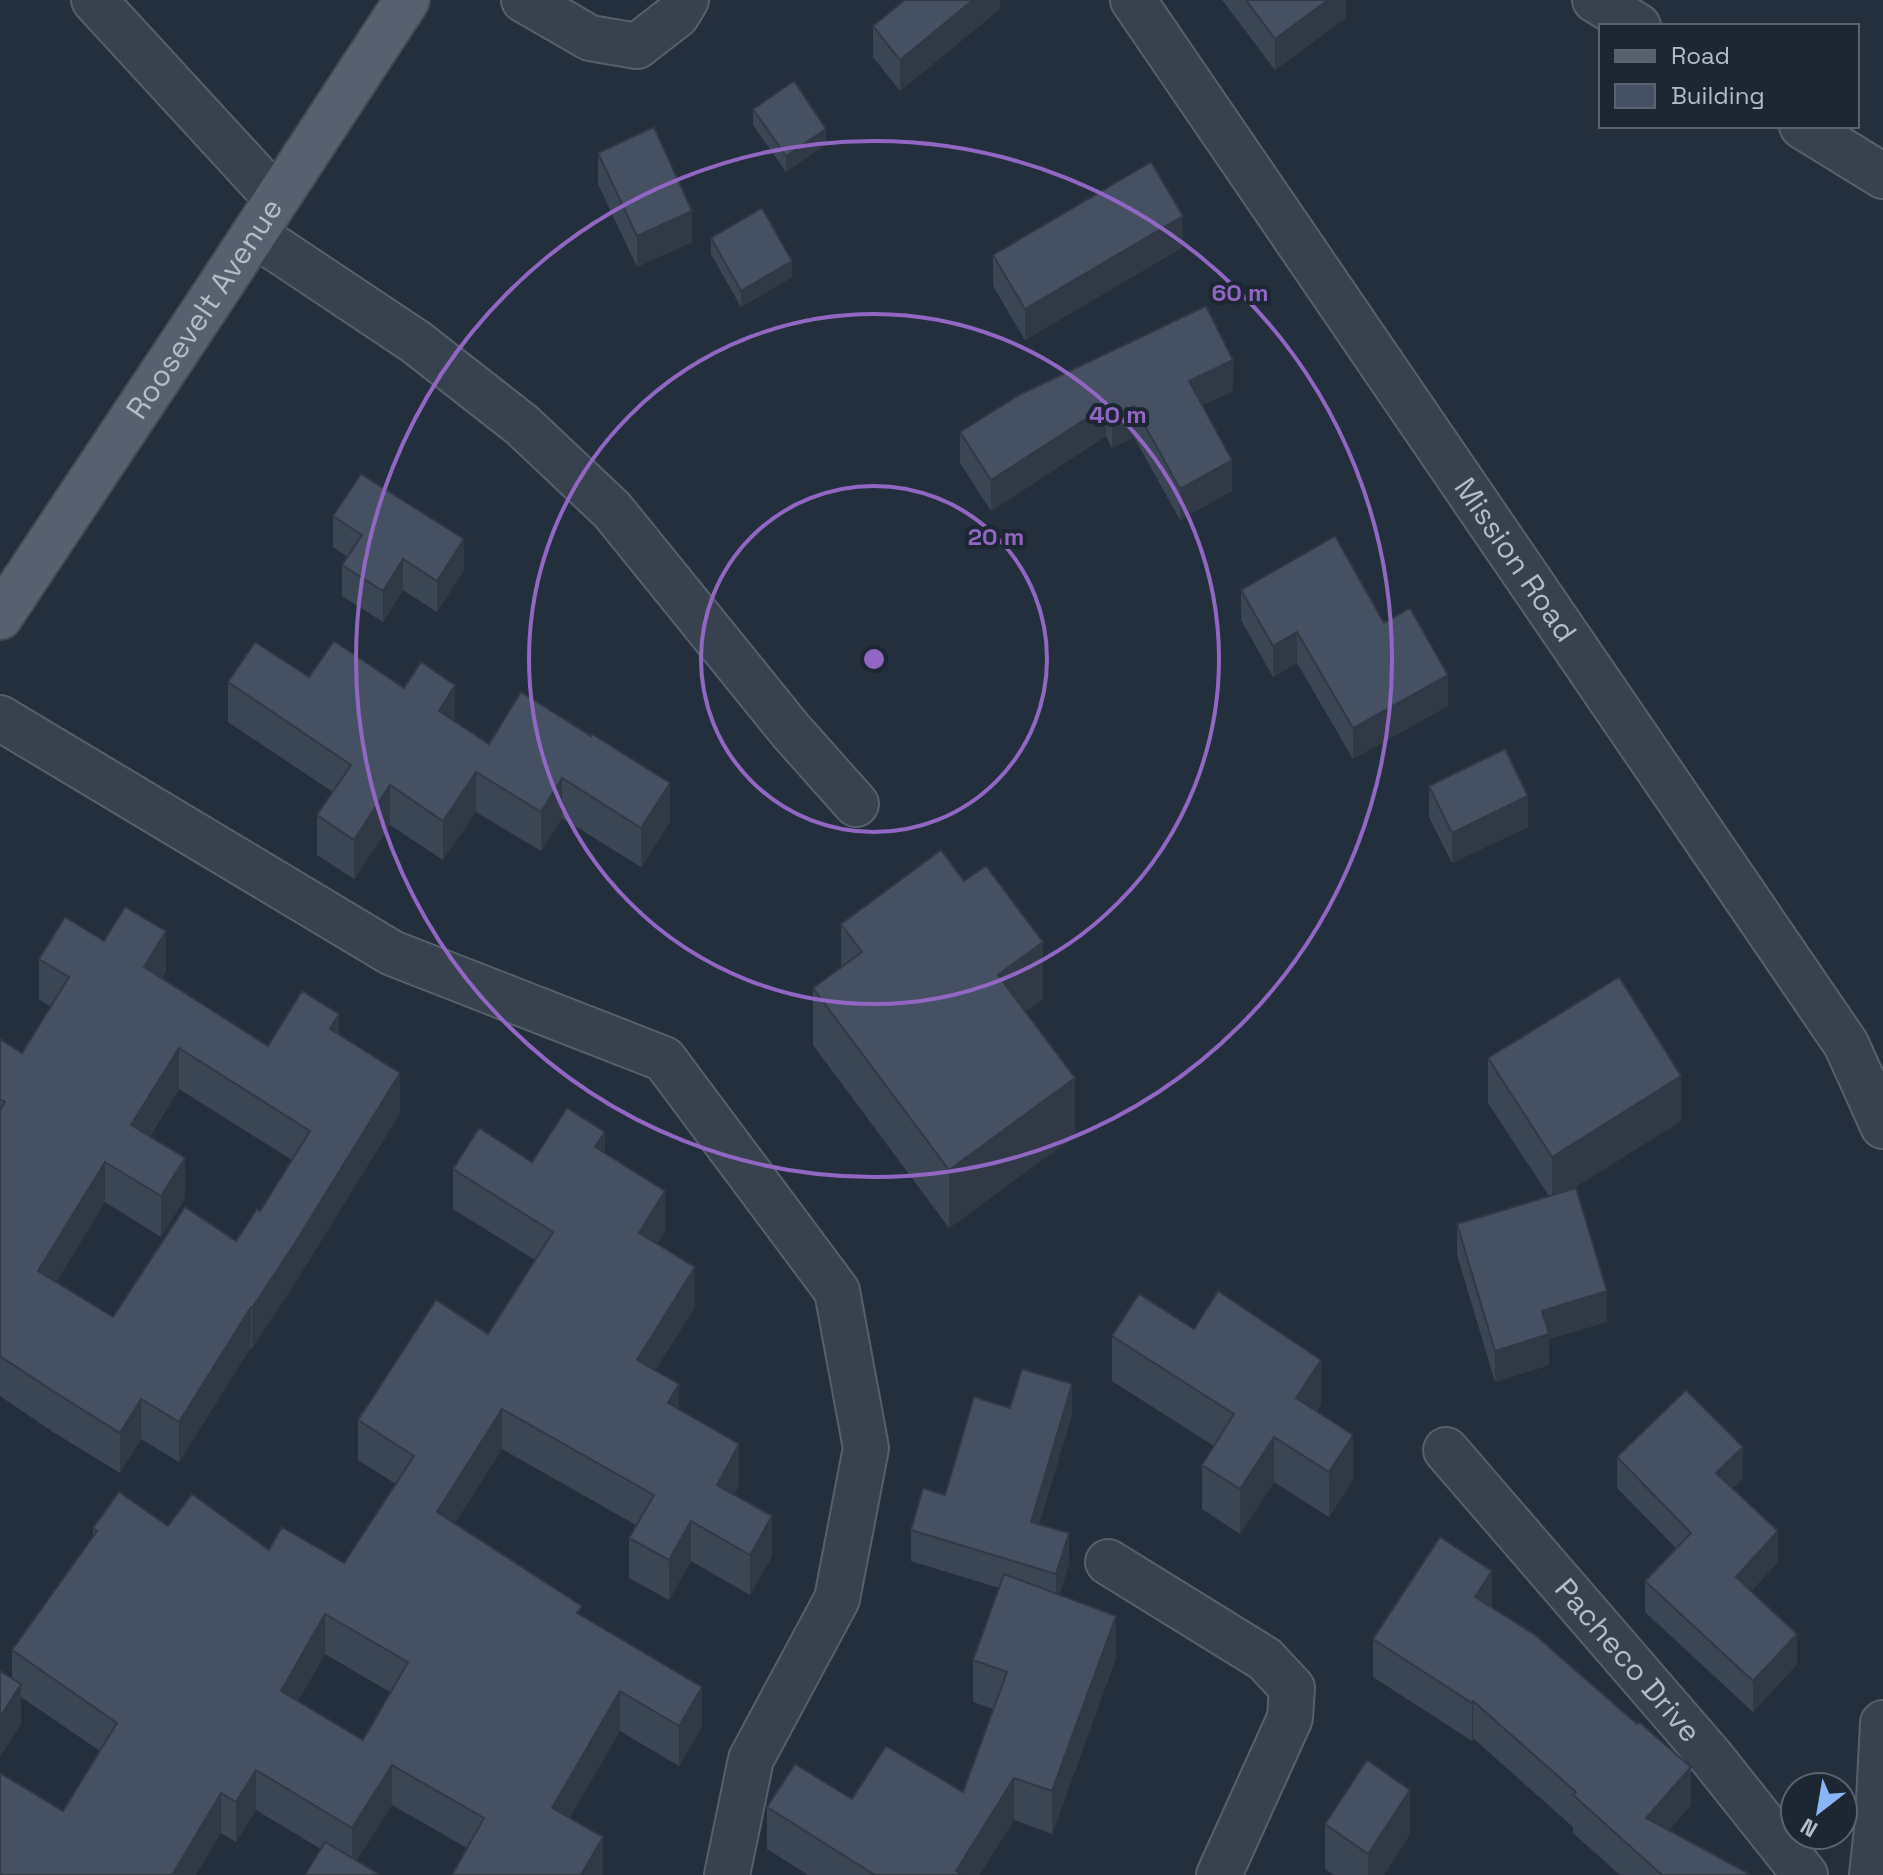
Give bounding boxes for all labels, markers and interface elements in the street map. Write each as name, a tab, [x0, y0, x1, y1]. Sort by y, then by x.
legend	[1599, 24, 1859, 128]
text: Road	[1671, 40, 1730, 71]
text: Building	[1671, 80, 1765, 111]
street label: Roosevelt Avenue	[117, 191, 291, 426]
text: 60 m	[1212, 277, 1268, 308]
text: 40 m	[1089, 399, 1147, 430]
street label: Mission Road	[1446, 470, 1586, 649]
text: 20 m	[968, 521, 1024, 552]
centre of rings	[860, 645, 888, 673]
street label: Pacheco Drive	[1546, 1570, 1710, 1750]
north arrow	[1779, 1771, 1859, 1851]
text: N	[1795, 1812, 1822, 1844]

